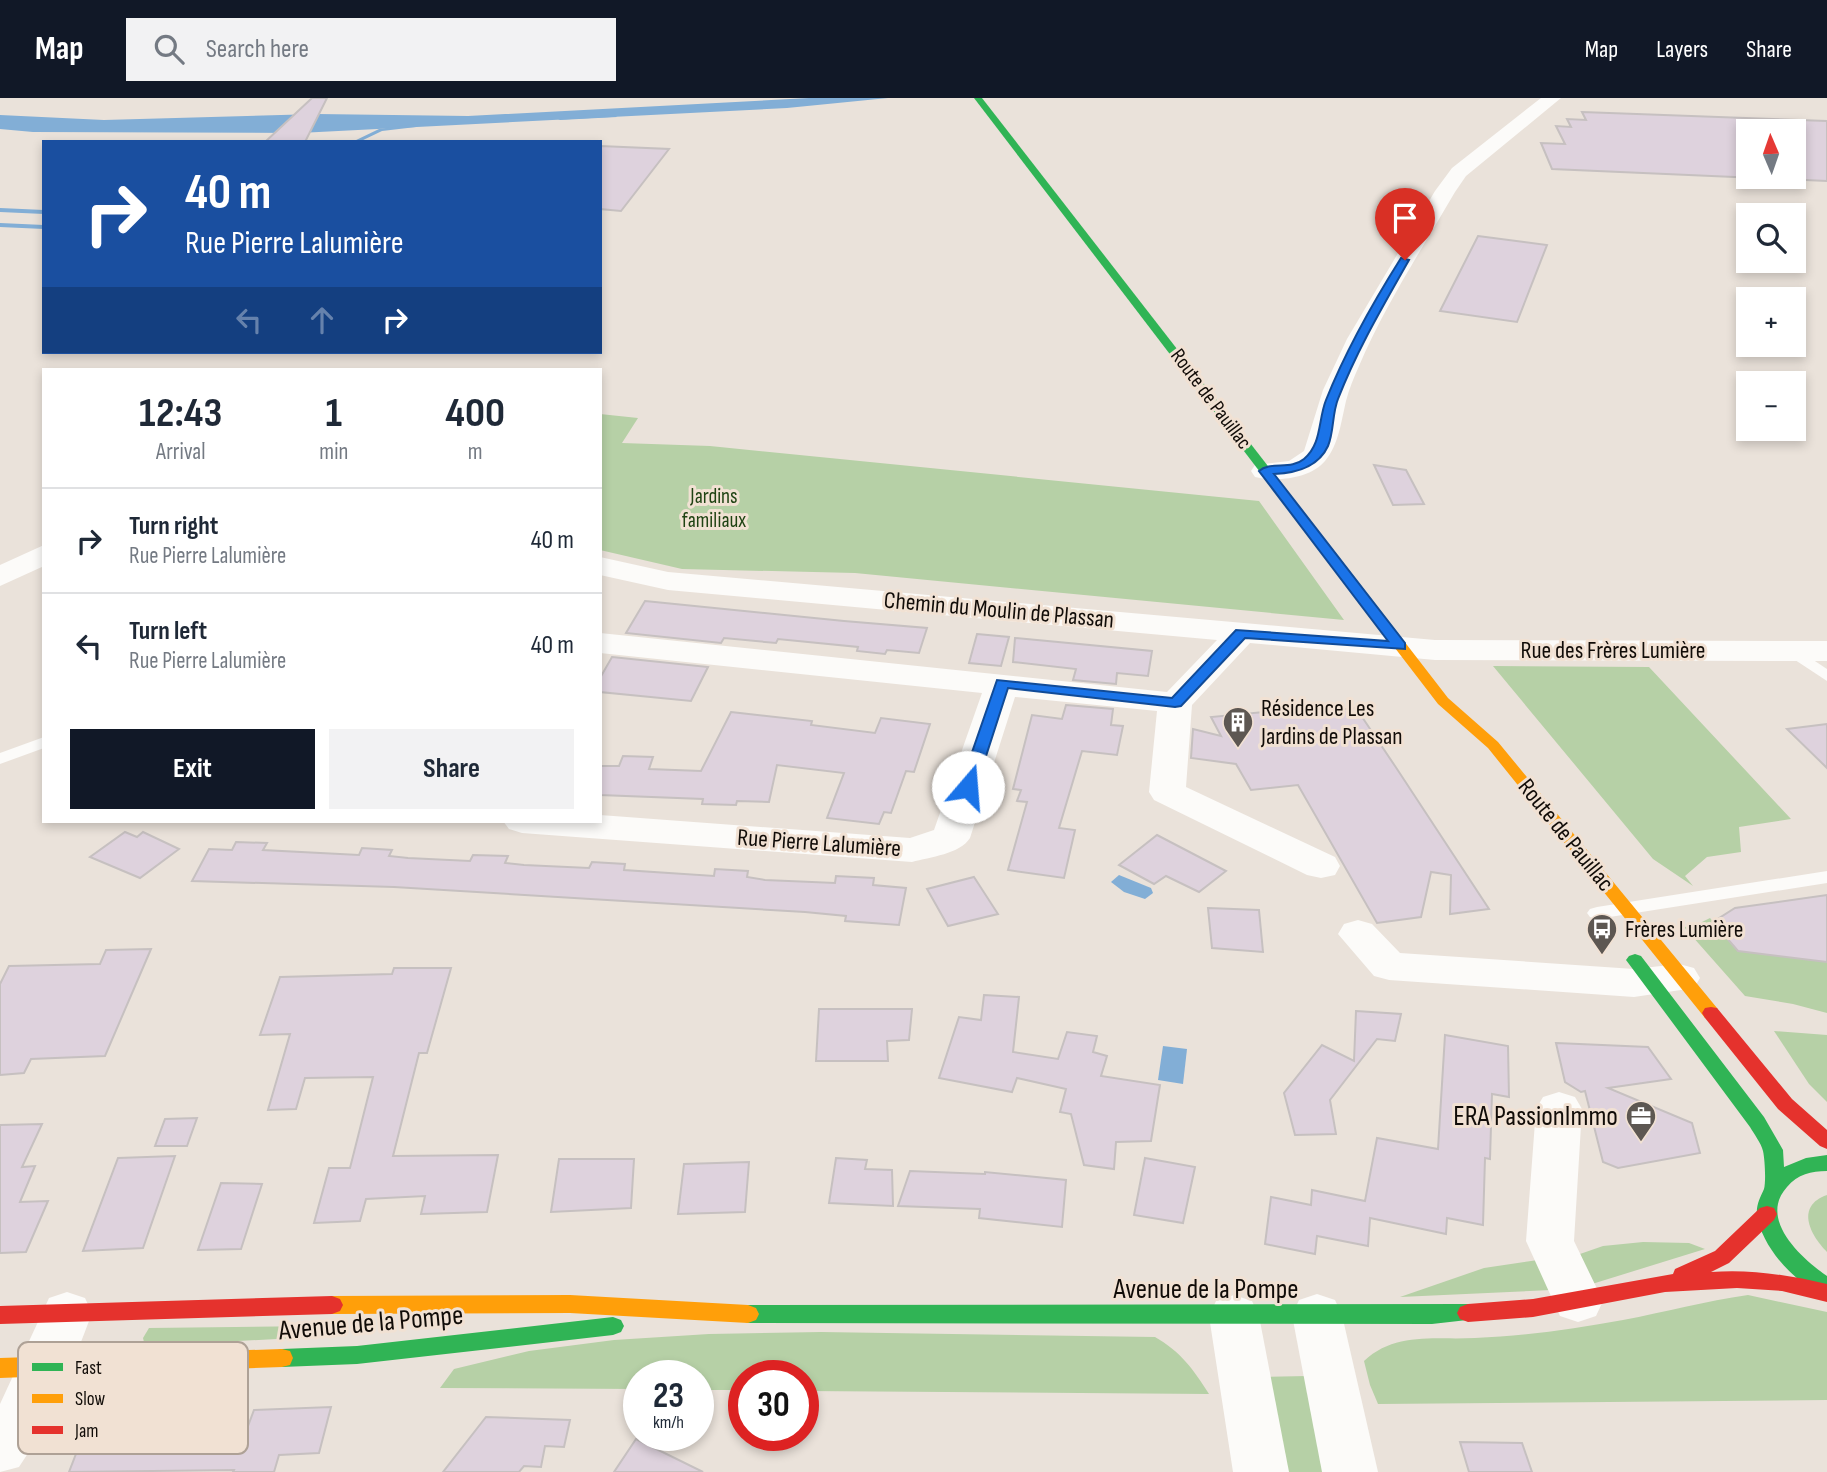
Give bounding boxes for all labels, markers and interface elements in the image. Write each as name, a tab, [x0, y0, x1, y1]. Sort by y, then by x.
search box	[126, 18, 616, 81]
text: Map	[35, 29, 84, 69]
icon: search	[150, 30, 188, 68]
text: Search here	[206, 34, 309, 65]
text: Map	[1585, 35, 1618, 64]
text: Layers	[1656, 35, 1708, 64]
text: Share	[1746, 35, 1792, 64]
north arrow	[1736, 119, 1806, 189]
map controls	[1736, 119, 1806, 441]
text: 40 m	[185, 164, 271, 223]
icon: right	[70, 168, 161, 259]
pin	[1375, 188, 1435, 260]
icon: arrive	[1386, 199, 1424, 237]
button: search	[1736, 203, 1806, 273]
text: Rue Pierre Lalumière	[185, 224, 404, 263]
button: +	[1736, 287, 1806, 357]
icon: left	[230, 301, 268, 339]
icon: ahead	[303, 301, 341, 339]
icon: right	[376, 301, 414, 339]
street label: Route de Pauillac	[1165, 344, 1257, 454]
button: −	[1736, 371, 1806, 441]
text: 12:43	[139, 388, 222, 439]
text: 1	[326, 388, 342, 439]
text: 400	[445, 388, 505, 439]
text: Arrival	[156, 438, 205, 466]
text: min	[319, 438, 348, 466]
text: m	[468, 438, 483, 466]
park label: Jardins familiaux	[682, 484, 746, 533]
text: Turn right	[129, 511, 218, 542]
icon: right	[70, 522, 108, 560]
text: 40 m	[531, 525, 574, 556]
text: Rue Pierre Lalumière	[129, 542, 286, 570]
street label: Chemin du Moulin de Plassan	[883, 585, 1115, 635]
text: Turn left	[129, 616, 207, 647]
icon: left	[70, 627, 108, 665]
text: 40 m	[531, 630, 574, 661]
street label: Rue des Frères Lumière	[1520, 636, 1706, 665]
text: Rue Pierre Lalumière	[129, 647, 286, 675]
place label: Résidence Les Jardins de Plassan	[1260, 694, 1403, 751]
building icon: Résidence Les Jardins de Plassan	[1221, 705, 1255, 749]
button: Exit	[70, 729, 315, 809]
button: Share	[329, 729, 574, 809]
position arrow	[931, 750, 1005, 824]
street label: Route de Pauillac	[1512, 773, 1620, 897]
street label: Rue Pierre Lalumière	[736, 823, 902, 863]
bus stop icon: Frères Lumière	[1585, 912, 1619, 956]
place label: Frères Lumière	[1625, 915, 1743, 944]
office icon: ERA PassionImmo	[1624, 1099, 1658, 1143]
place label: ERA PassionImmo	[1453, 1100, 1618, 1133]
street label: Avenue de la Pompe	[1113, 1273, 1299, 1306]
street label: Avenue de la Pompe	[276, 1299, 465, 1348]
legend	[18, 1342, 248, 1454]
text: Fast	[75, 1357, 102, 1380]
speed limit sign: 30	[728, 1360, 819, 1451]
text: 23	[653, 1375, 684, 1418]
text: Slow	[75, 1388, 105, 1411]
text: km/h	[653, 1412, 684, 1433]
text: Jam	[74, 1420, 98, 1443]

